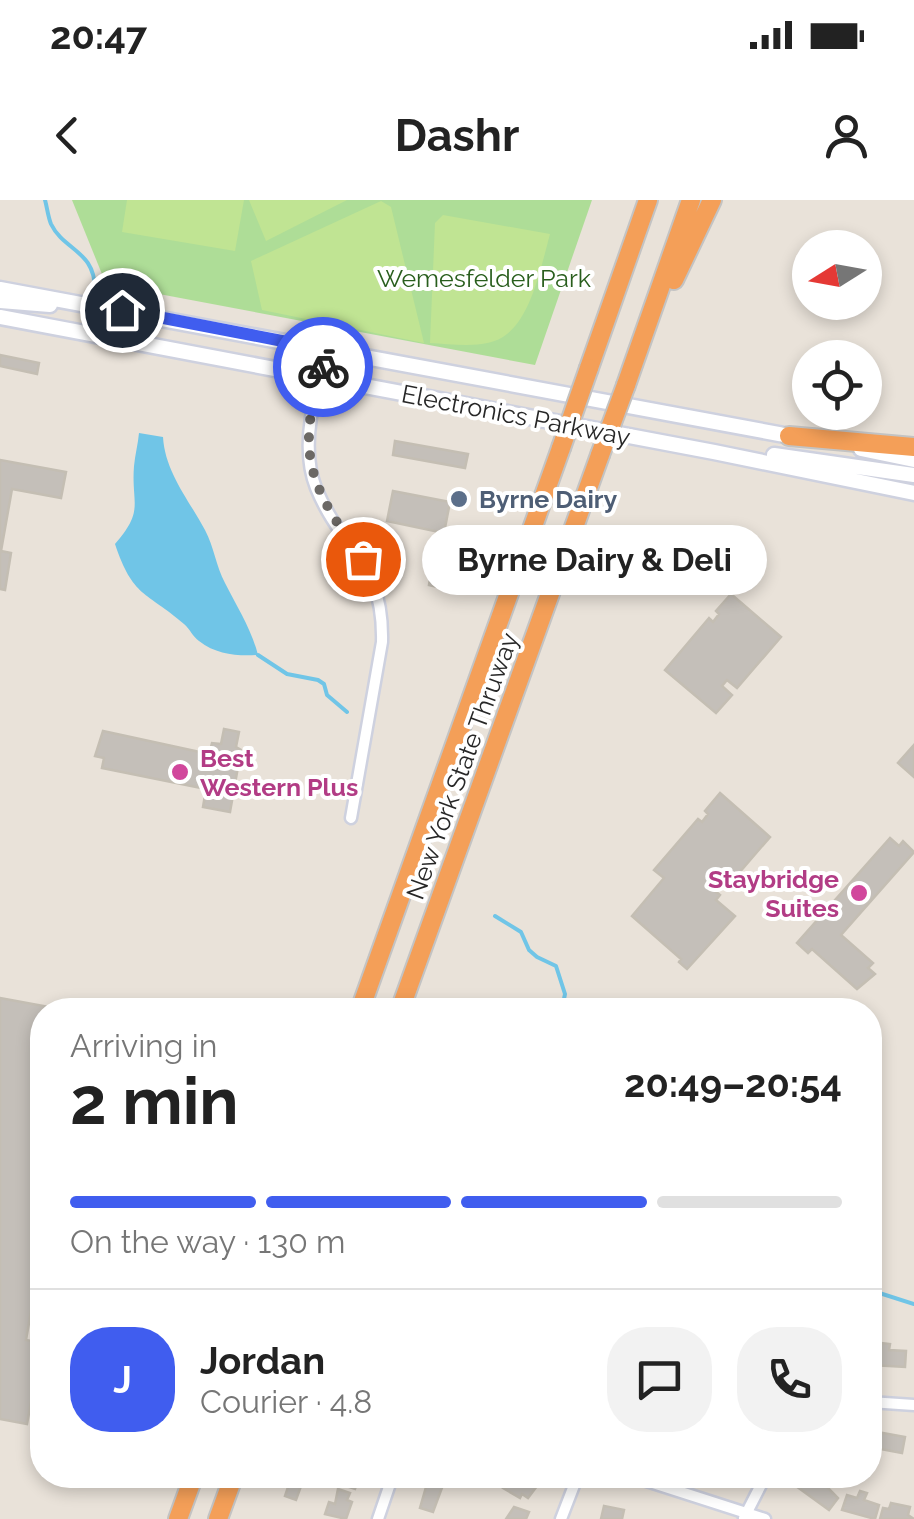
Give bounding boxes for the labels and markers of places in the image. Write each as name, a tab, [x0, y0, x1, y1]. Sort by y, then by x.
pin	[80, 268, 165, 353]
place label: Byrne Dairy	[479, 484, 617, 514]
marker: Byrne Dairy	[448, 488, 470, 510]
pin	[321, 517, 406, 602]
callout: Byrne Dairy & Deli	[423, 524, 768, 594]
place label: Best Western Plus	[200, 743, 358, 802]
marker: Best Western Plus	[169, 761, 191, 783]
place label: Staybridge Suites	[708, 864, 839, 923]
marker: Staybridge Suites	[848, 882, 870, 904]

